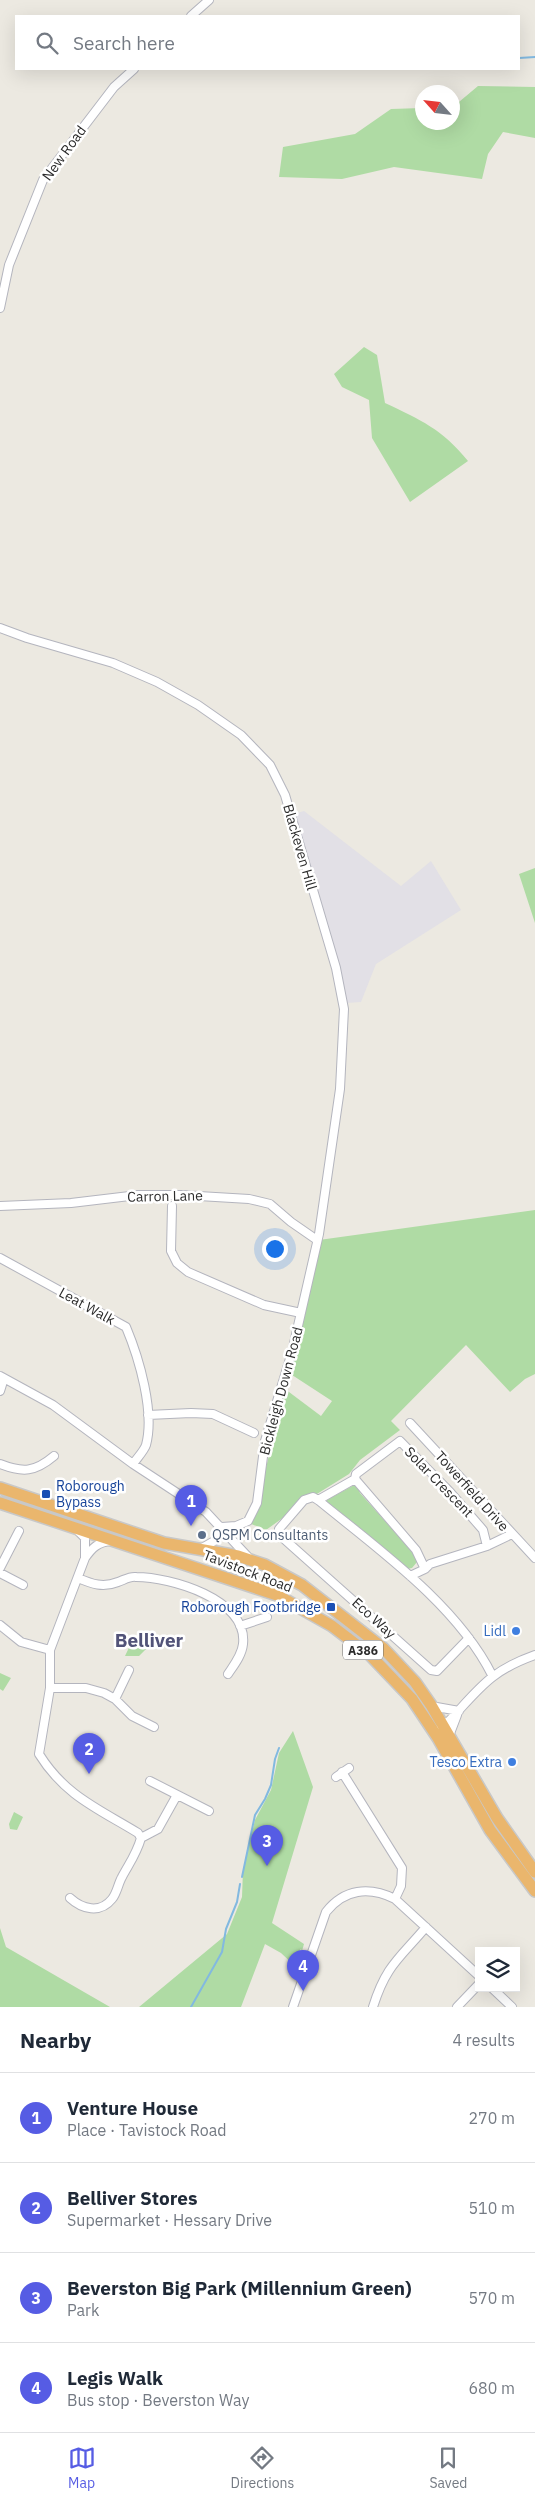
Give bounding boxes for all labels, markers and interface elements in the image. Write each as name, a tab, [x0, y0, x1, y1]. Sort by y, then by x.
search box	[15, 15, 520, 70]
icon: search	[33, 29, 61, 57]
text: Search here	[73, 31, 175, 55]
north arrow	[415, 85, 460, 130]
street label: New Road	[38, 122, 90, 184]
street label: Blackeven Hill	[279, 802, 321, 892]
street label: Carron Lane	[127, 1186, 203, 1206]
your location	[262, 1236, 288, 1262]
street label: Leat Walk	[56, 1283, 119, 1329]
street label: Bickleigh Down Road	[255, 1325, 307, 1457]
street label: Solar Crescent	[401, 1443, 477, 1521]
street label: Towerfield Drive	[431, 1447, 513, 1535]
place label: Roborough Bypass	[56, 1477, 125, 1511]
pin: 1	[175, 1485, 207, 1526]
marker: Roborough Bypass	[40, 1488, 52, 1500]
place label: QSPM Consultants	[212, 1526, 328, 1544]
marker: QSPM Consultants	[196, 1529, 208, 1541]
street label: Tavistock Road	[201, 1546, 295, 1596]
street label: Eco Way	[348, 1594, 400, 1642]
place label: Roborough Footbridge	[181, 1598, 321, 1616]
marker: Roborough Footbridge	[325, 1601, 337, 1613]
place label: Lidl	[484, 1622, 506, 1640]
marker: Lidl	[510, 1625, 522, 1637]
district label: Belliver	[115, 1628, 184, 1652]
road number: A386	[343, 1640, 383, 1660]
pin: 2	[73, 1733, 105, 1774]
place label: Tesco Extra	[430, 1753, 503, 1771]
marker: Tesco Extra	[506, 1756, 518, 1768]
pin: 3	[251, 1825, 283, 1866]
map controls	[475, 1947, 520, 1992]
button: layers	[475, 1947, 520, 1992]
pin: 4	[287, 1950, 319, 1991]
text: Nearby	[20, 2026, 91, 2054]
text: 4 results	[452, 2030, 515, 2050]
text: Venture House	[67, 2096, 198, 2120]
text: 1	[31, 2108, 41, 2128]
text: 270 m	[468, 2108, 515, 2128]
text: Place · Tavistock Road	[67, 2120, 227, 2140]
text: Belliver Stores	[67, 2186, 198, 2210]
text: 2	[31, 2198, 41, 2218]
text: 510 m	[468, 2198, 515, 2218]
text: Supermarket · Hessary Drive	[67, 2210, 272, 2230]
text: Beverston Big Park (Millennium Green)	[67, 2276, 412, 2300]
text: 3	[31, 2288, 41, 2308]
text: 570 m	[468, 2288, 515, 2308]
text: Park	[67, 2300, 99, 2320]
text: Legis Walk	[67, 2366, 163, 2390]
text: 4	[31, 2378, 41, 2398]
text: 680 m	[468, 2378, 515, 2398]
text: Bus stop · Beverston Way	[67, 2390, 249, 2410]
tab: Map	[68, 2444, 96, 2492]
tab: Directions	[231, 2444, 294, 2492]
tab: Saved	[429, 2444, 467, 2492]

